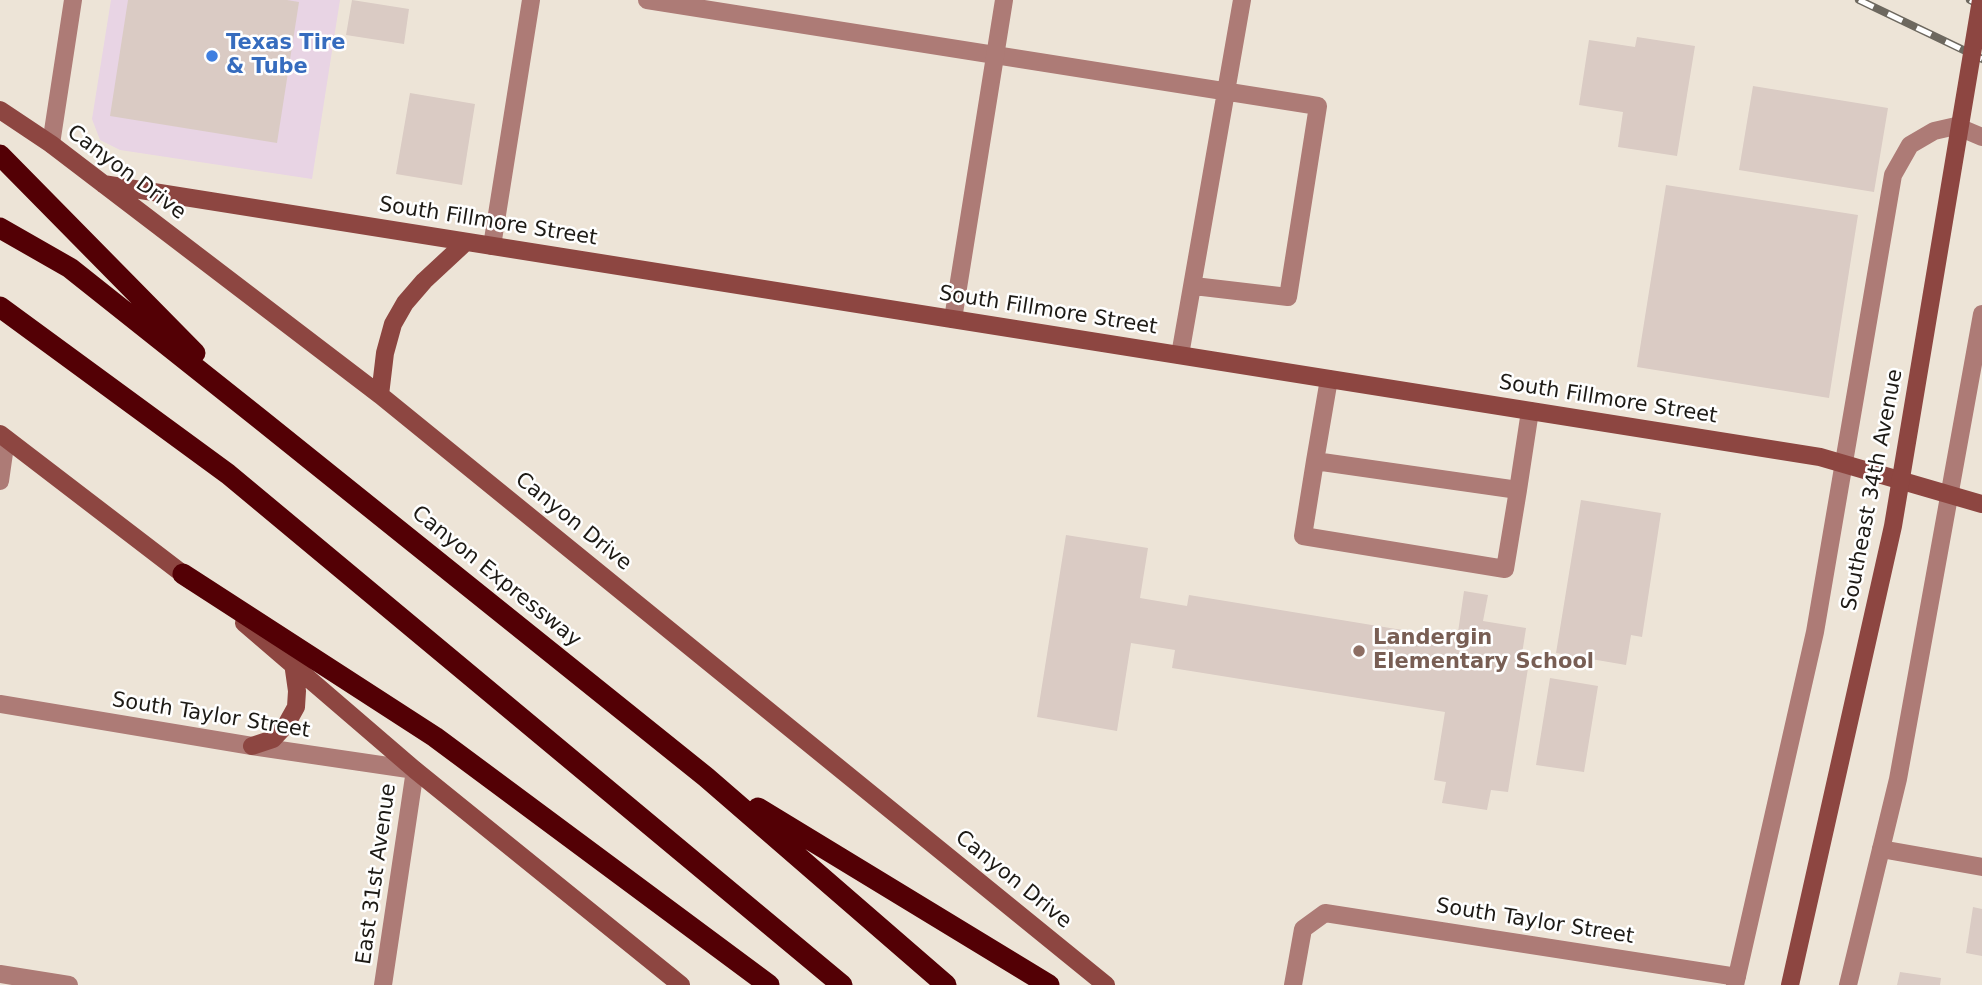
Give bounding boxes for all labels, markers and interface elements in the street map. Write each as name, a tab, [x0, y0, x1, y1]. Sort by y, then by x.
place label: Texas Tire & Tube	[226, 31, 345, 81]
marker: Texas Tire & Tube	[204, 48, 220, 64]
street label: Canyon Drive	[62, 120, 190, 226]
street label: South Fillmore Street	[377, 192, 599, 252]
street label: South Fillmore Street	[937, 281, 1159, 341]
street label: Southeast 34th Avenue	[1837, 367, 1909, 613]
street label: South Fillmore Street	[1497, 370, 1719, 430]
street label: Canyon Drive	[510, 467, 636, 577]
street label: Canyon Expressway	[406, 501, 586, 653]
place label: Landergin Elementary School	[1373, 626, 1594, 676]
marker: Landergin Elementary School	[1351, 643, 1367, 659]
street label: South Taylor Street	[110, 688, 312, 744]
street label: East 31st Avenue	[352, 782, 402, 966]
street label: Canyon Drive	[950, 825, 1076, 935]
street label: South Taylor Street	[1434, 894, 1636, 950]

